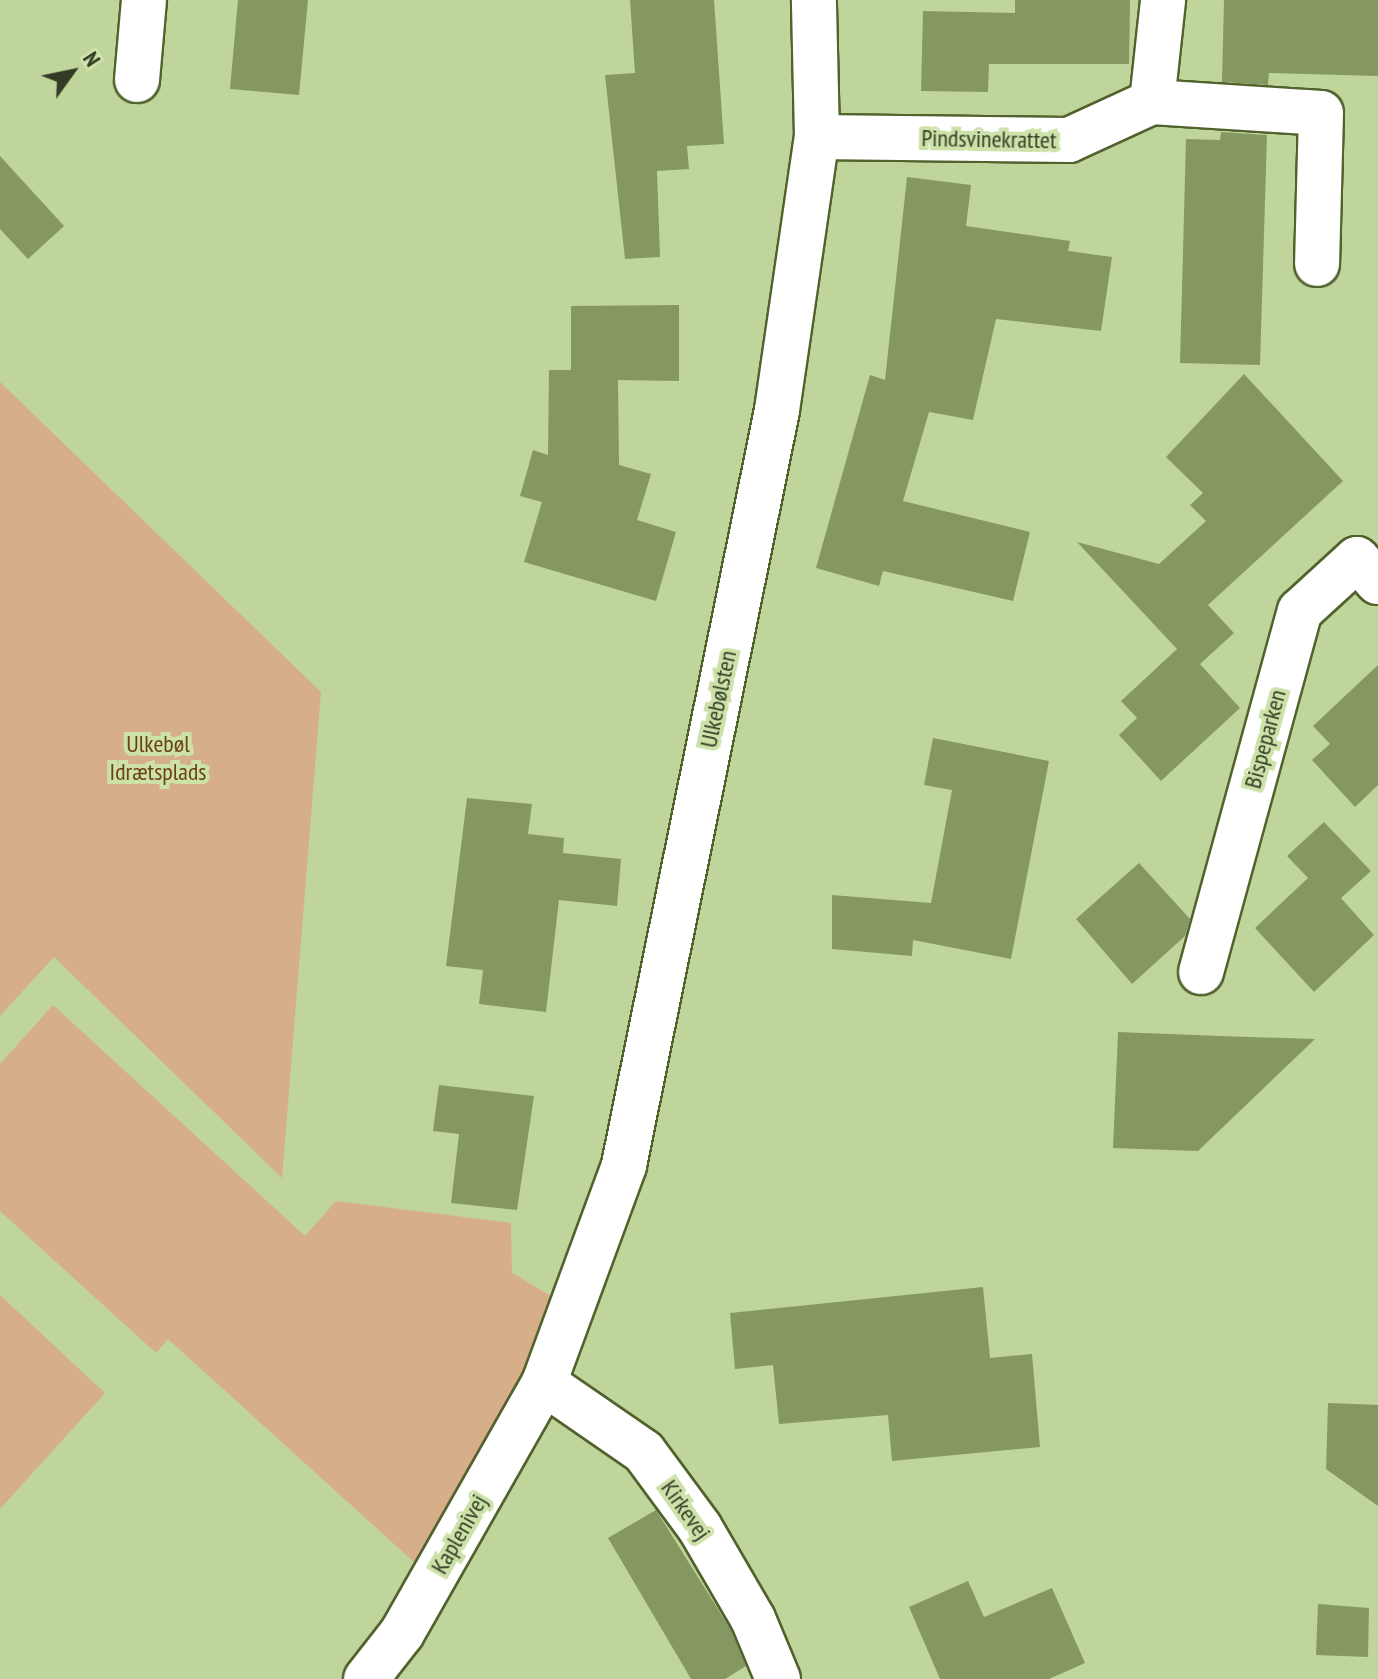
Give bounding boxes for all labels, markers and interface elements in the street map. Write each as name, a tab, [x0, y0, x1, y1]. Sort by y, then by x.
north arrow	[32, 32, 112, 112]
text: N	[77, 46, 107, 72]
street label: Pindsvinekrattet	[921, 123, 1057, 155]
street label: Ulkebølsten	[694, 648, 742, 750]
street label: Bispeparken	[1238, 686, 1292, 792]
park label: Ulkebøl Idrætsplads	[110, 730, 206, 786]
street label: Kirkevej	[655, 1474, 717, 1546]
street label: Kaplenivej	[425, 1489, 493, 1579]

